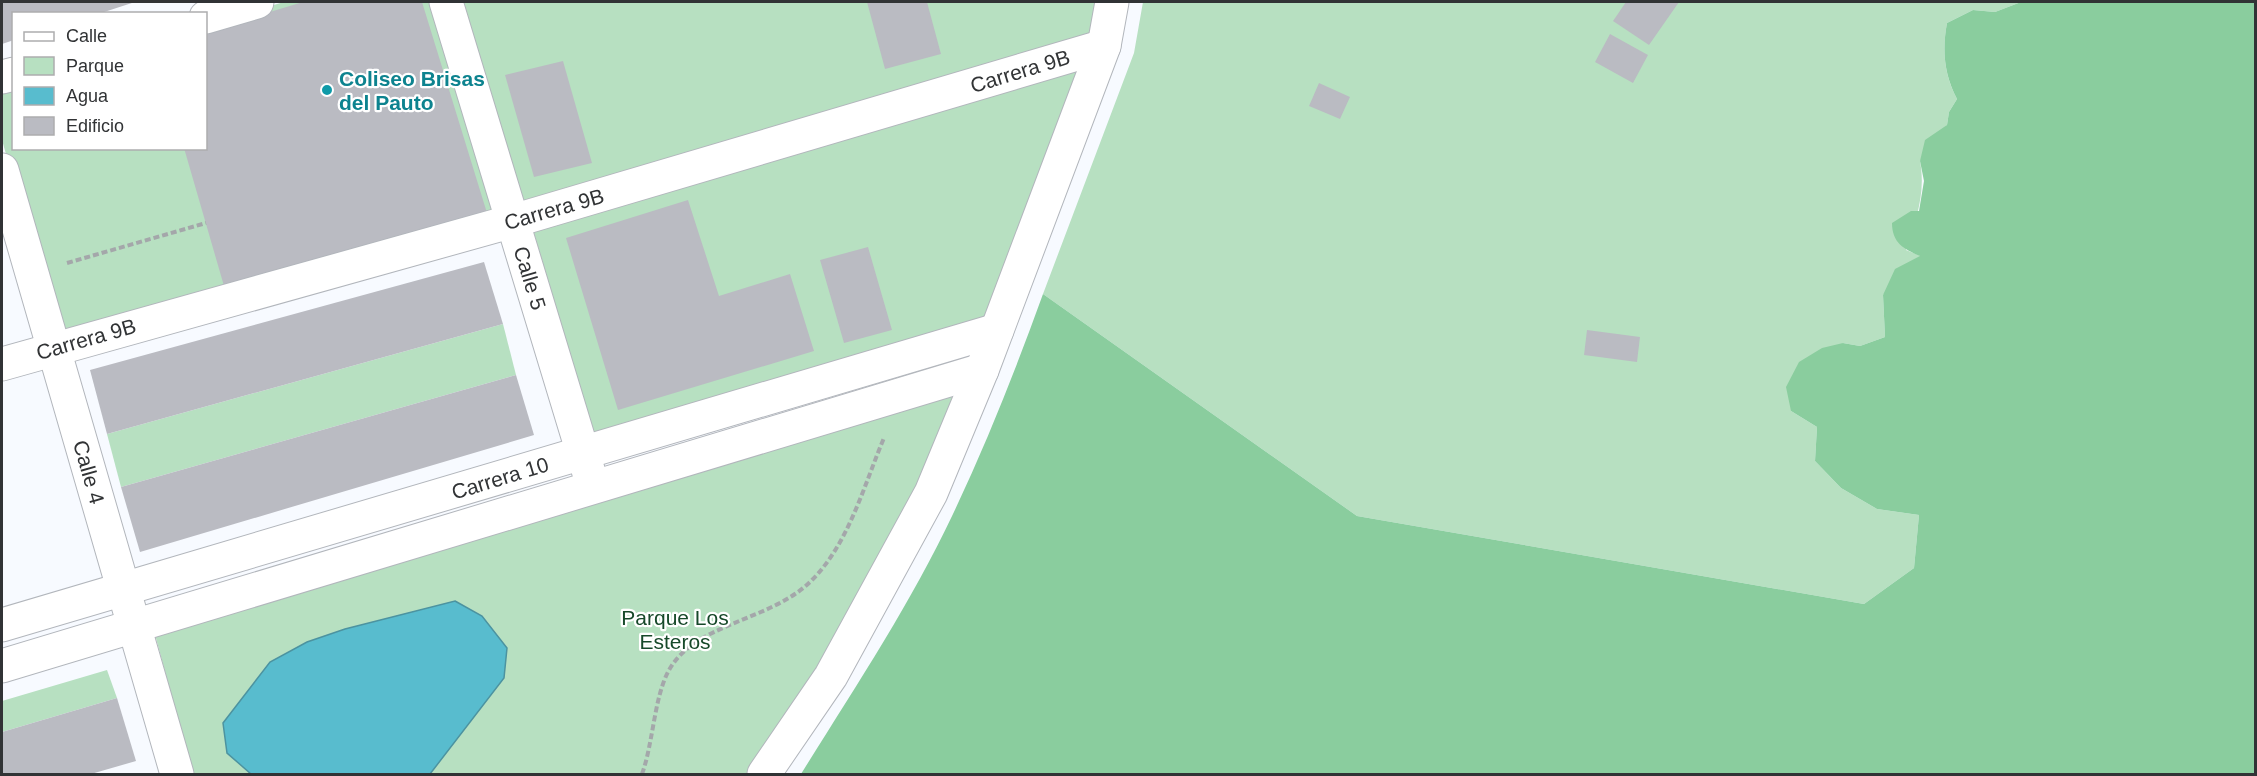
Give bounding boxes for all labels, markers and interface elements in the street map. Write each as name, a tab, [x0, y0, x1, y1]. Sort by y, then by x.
legend	[12, 12, 207, 150]
text: Calle	[66, 26, 107, 46]
street label: Carrera 9B	[968, 45, 1072, 97]
text: Parque	[66, 56, 124, 76]
place label: Coliseo Brisas del Pauto	[339, 67, 485, 114]
marker: Coliseo Brisas del Pauto	[320, 83, 334, 97]
text: Agua	[66, 86, 109, 106]
text: Edificio	[66, 116, 124, 136]
street label: Carrera 9B	[501, 184, 607, 234]
street label: Calle 5	[509, 243, 551, 313]
street label: Carrera 9B	[33, 314, 139, 364]
street label: Calle 4	[69, 437, 109, 507]
street label: Carrera 10	[449, 452, 551, 504]
park label: Parque Los Esteros	[621, 606, 729, 653]

